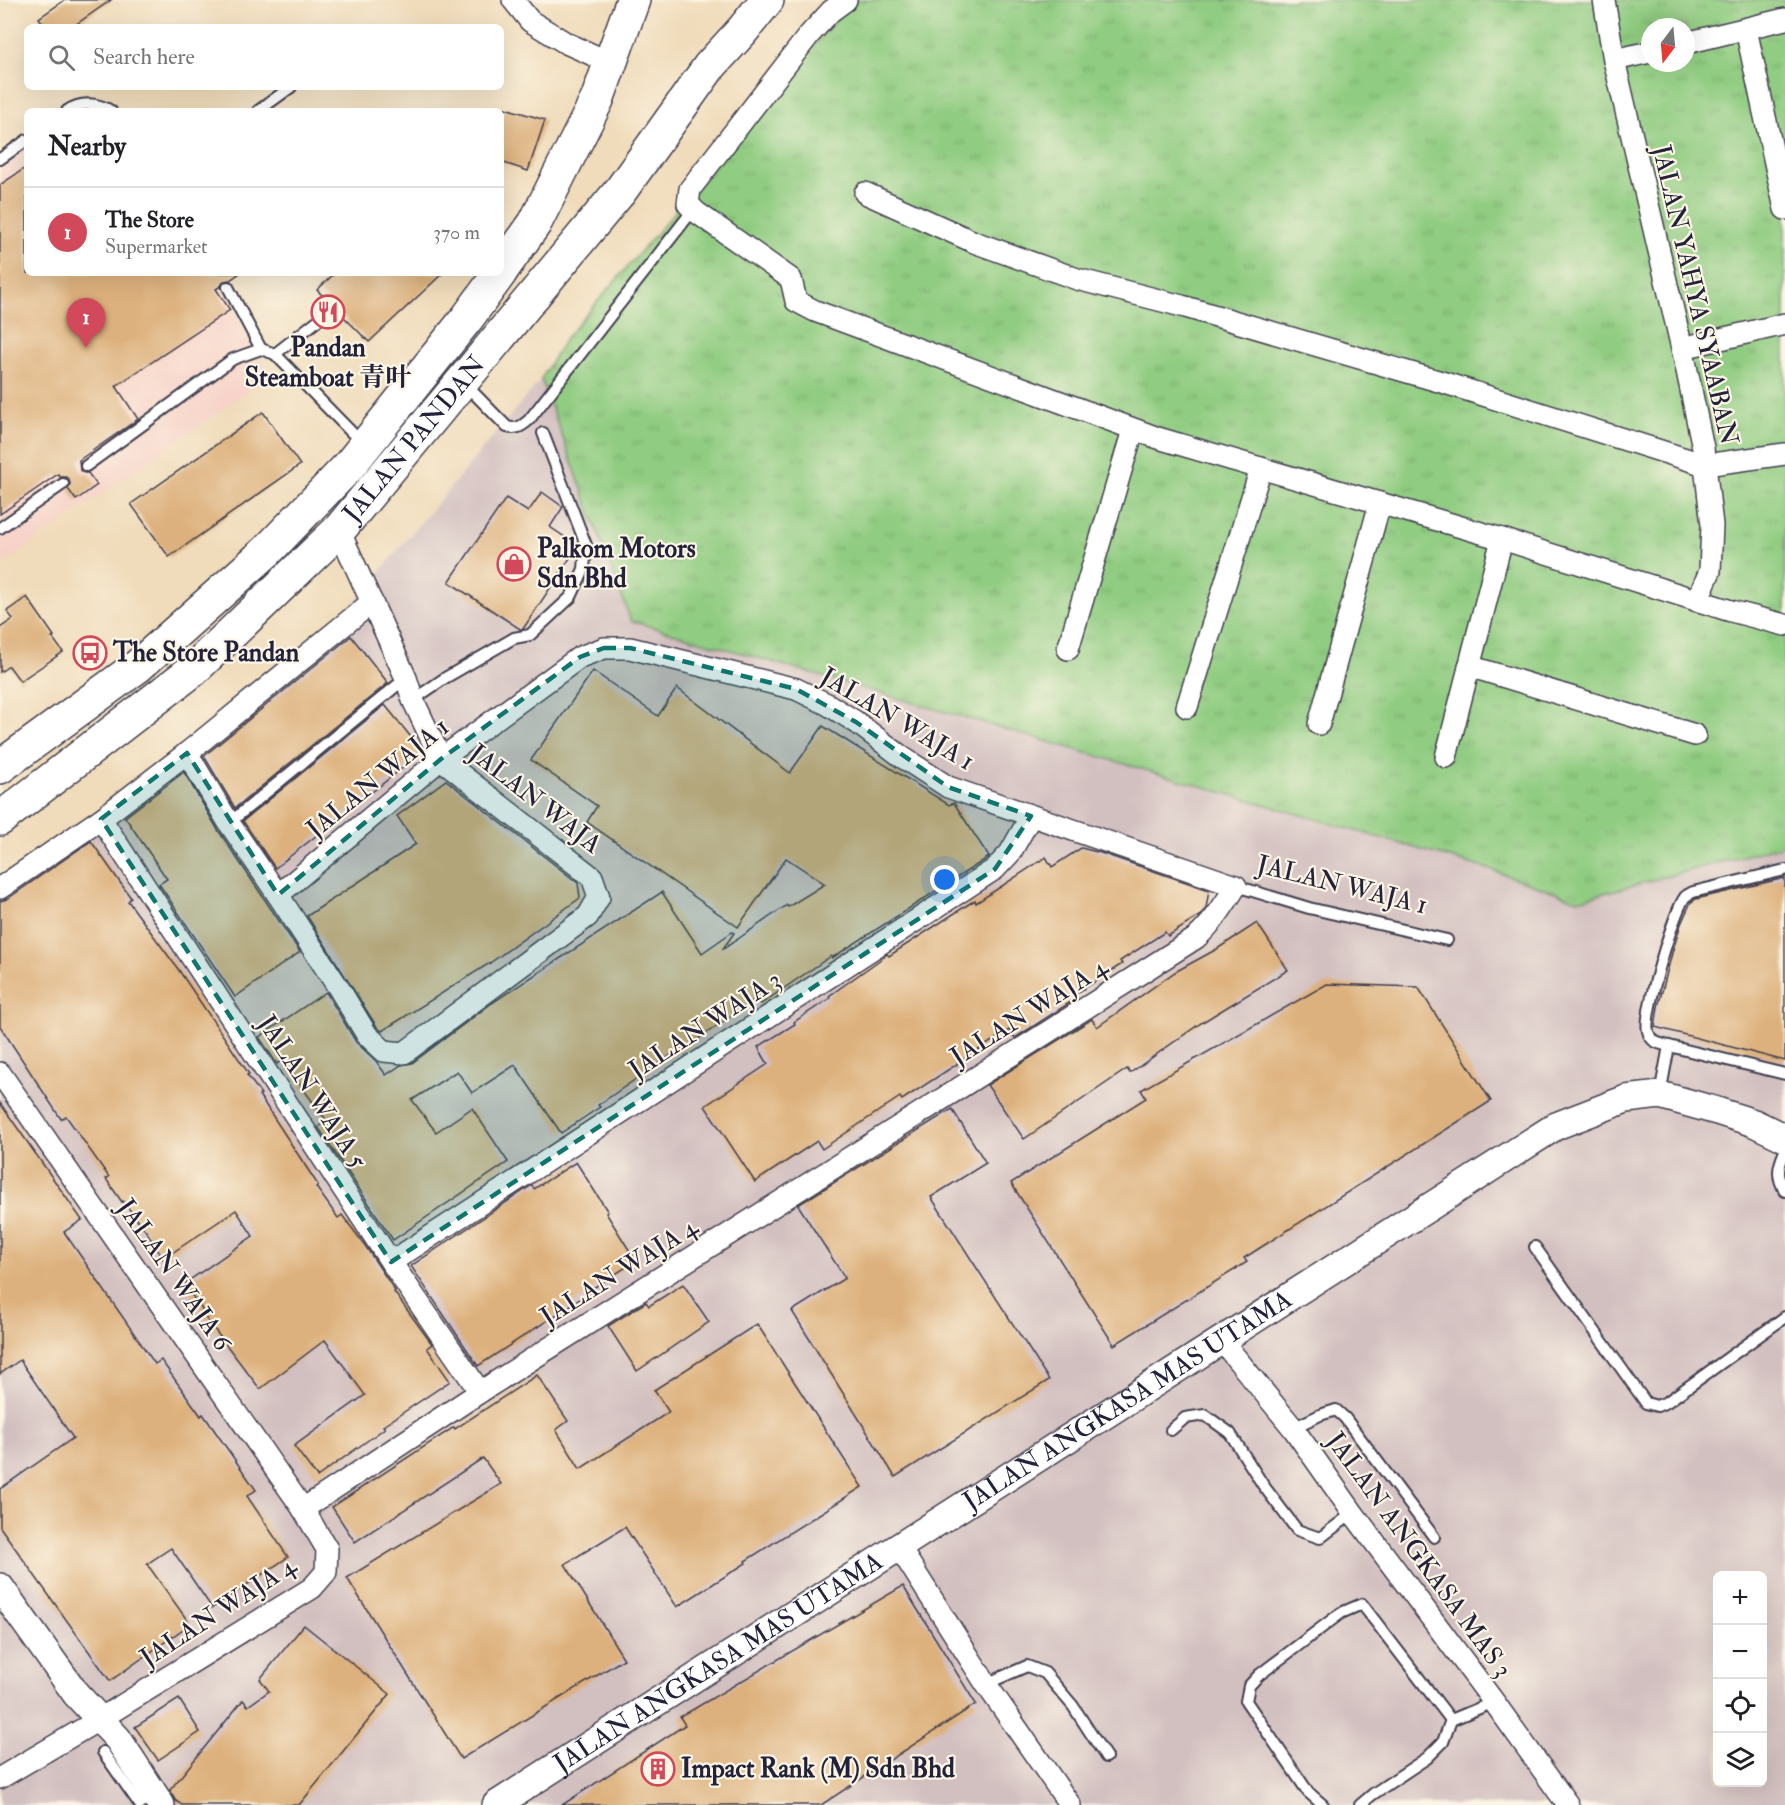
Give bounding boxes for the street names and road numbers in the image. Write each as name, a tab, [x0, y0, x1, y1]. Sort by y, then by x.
street label: JALAN YAHYA SYAABAN	[1645, 141, 1745, 449]
street label: JALAN PANDAN	[335, 349, 493, 530]
street label: JALAN WAJA 1	[813, 660, 980, 778]
street label: JALAN WAJA 1	[299, 711, 456, 846]
street label: JALAN WAJA	[461, 737, 608, 861]
street label: JALAN WAJA 1	[1253, 848, 1430, 922]
street label: JALAN WAJA 4	[944, 950, 1114, 1074]
street label: JALAN WAJA 3	[622, 964, 787, 1087]
street label: JALAN WAJA 5	[250, 1008, 374, 1175]
street label: JALAN WAJA 6	[109, 1192, 239, 1359]
street label: JALAN WAJA 4	[534, 1210, 704, 1334]
street label: JALAN ANGKASA MAS UTAMA	[956, 1283, 1298, 1518]
street label: JALAN ANGKASA MAS 3	[1319, 1425, 1519, 1684]
street label: JALAN ANGKASA MAS UTAMA	[547, 1545, 889, 1780]
street label: JALAN WAJA 4	[133, 1549, 303, 1675]

